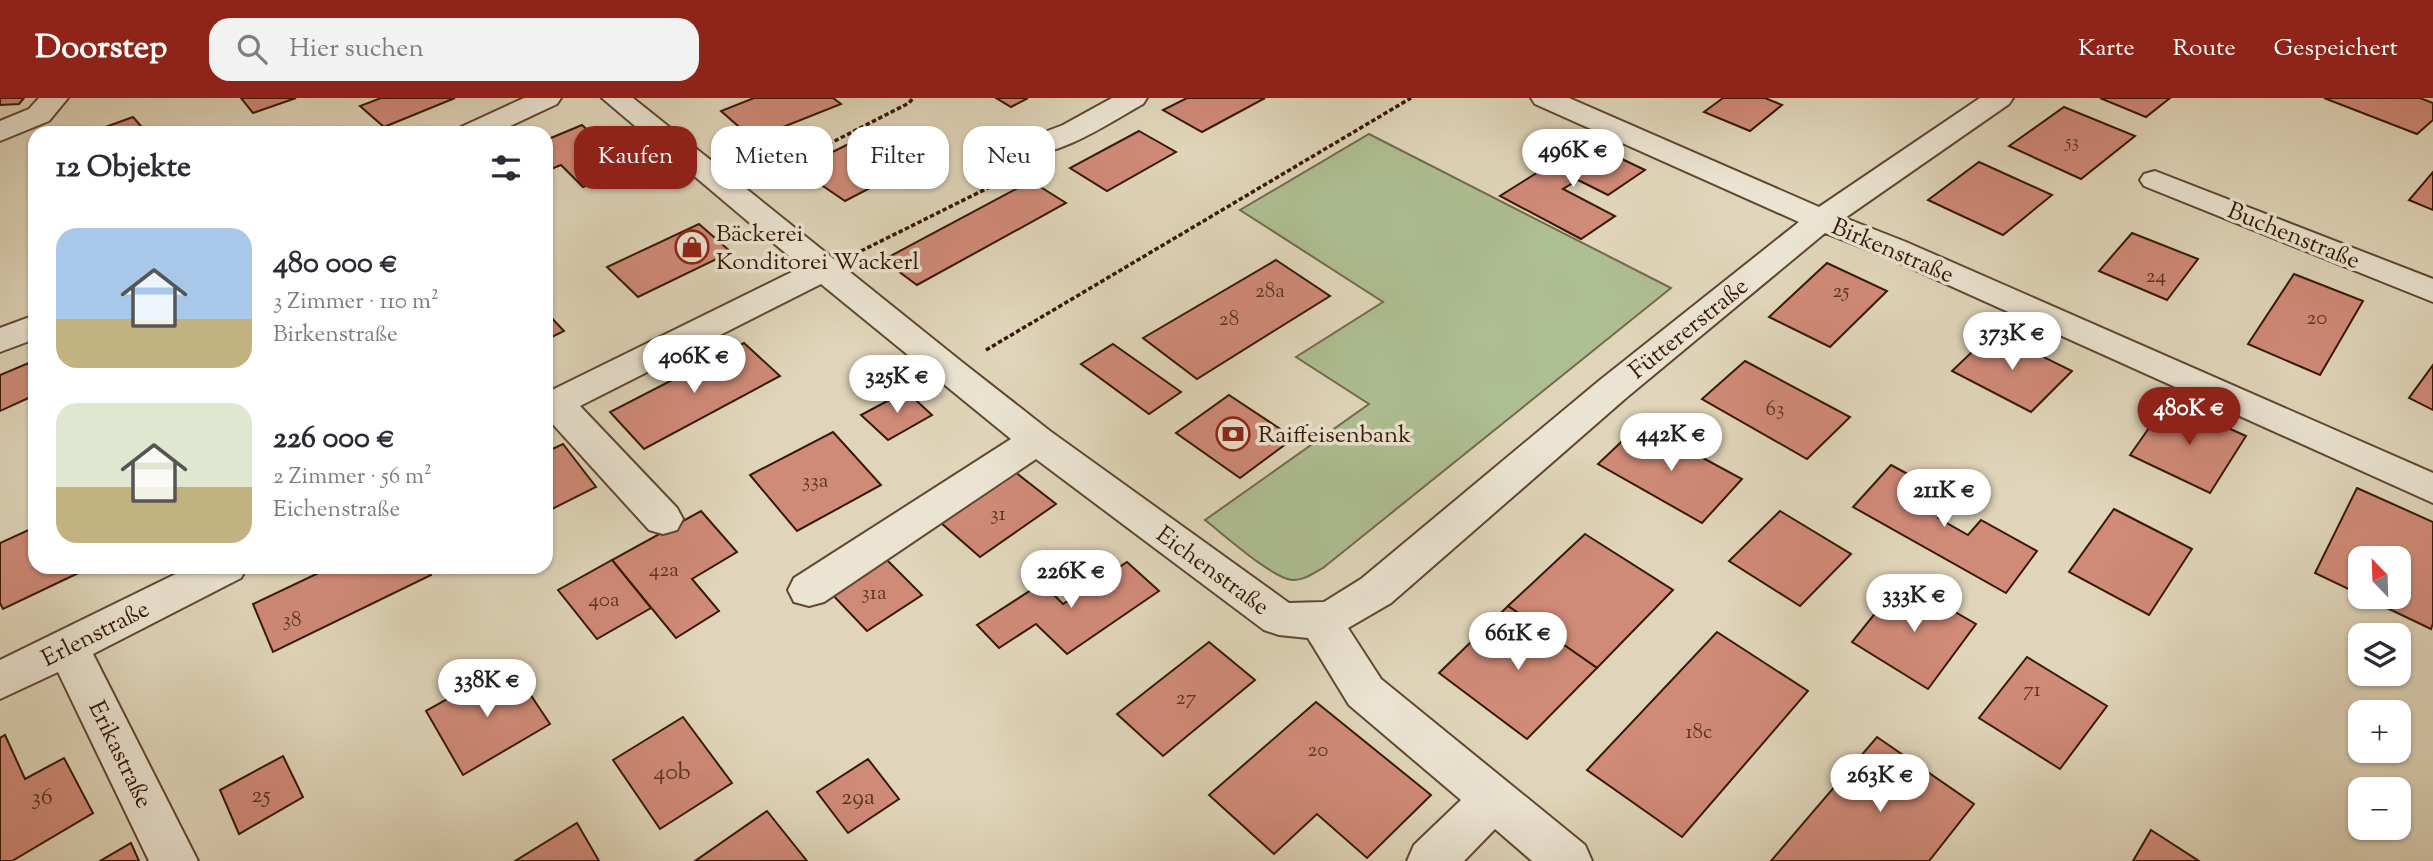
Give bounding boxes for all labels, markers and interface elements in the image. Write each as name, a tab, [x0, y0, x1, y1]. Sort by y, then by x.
search box	[209, 18, 699, 81]
text: Doorstep	[35, 25, 167, 73]
icon: search	[233, 30, 271, 68]
text: Hier suchen	[289, 31, 424, 68]
text: Karte	[2078, 32, 2135, 66]
text: Route	[2173, 32, 2236, 66]
text: Gespeichert	[2274, 32, 2398, 66]
chip: Kaufen	[574, 126, 697, 189]
chip: Mieten	[711, 126, 833, 189]
chip: Filter	[847, 126, 949, 189]
chip: Neu	[963, 126, 1055, 189]
pin: 496K €	[1516, 130, 1630, 189]
house number: 53	[2064, 130, 2079, 156]
text: 496K €	[1538, 135, 1608, 168]
text: 12 Objekte	[56, 147, 191, 190]
icon: filters	[487, 149, 525, 187]
street label: Buchenstraße	[2222, 195, 2365, 279]
street label: Birkenstraße	[1826, 211, 1959, 293]
place label: Bäckerei Konditorei Wackerl	[716, 218, 919, 280]
shop icon: Bäckerei Konditorei Wackerl	[673, 228, 711, 266]
text: 480 000 €	[273, 243, 398, 286]
icon: home	[112, 256, 196, 340]
house number: 24	[2146, 262, 2166, 292]
street label: Füttererstraße	[1622, 271, 1756, 388]
house number: 28a	[1255, 277, 1285, 307]
house number: 25	[1832, 277, 1850, 307]
text: 3 Zimmer · 110 m²	[273, 286, 439, 319]
house number: 20	[2307, 304, 2327, 334]
house number: 28	[1219, 305, 1239, 335]
pin: 373K €	[1955, 313, 2069, 372]
text: 373K €	[1979, 318, 2045, 351]
text: Birkenstraße	[273, 319, 398, 352]
pin: 406K €	[637, 336, 751, 395]
text: 406K €	[659, 341, 729, 374]
pin: 325K €	[840, 356, 954, 415]
text: 325K €	[865, 361, 929, 394]
pin: 480K €	[2132, 388, 2246, 447]
text: 480K €	[2154, 393, 2224, 426]
house number: 63	[1766, 395, 1784, 425]
pin: 442K €	[1614, 414, 1728, 473]
bank icon: Raiffeisenbank	[1214, 415, 1252, 453]
text: 226 000 €	[273, 418, 395, 461]
place label: Raiffeisenbank	[1258, 419, 1411, 453]
text: 442K €	[1636, 419, 1706, 452]
icon: home	[112, 431, 196, 515]
text: 2 Zimmer · 56 m²	[273, 461, 432, 494]
house number: 33a	[802, 467, 829, 497]
pin: 211K €	[1887, 470, 2001, 529]
text: 211K €	[1913, 475, 1975, 508]
text: Eichenstraße	[273, 494, 400, 527]
house number: 31	[990, 500, 1006, 530]
street label: Eichenstraße	[1148, 519, 1275, 624]
north arrow	[2348, 546, 2412, 609]
map controls	[2348, 546, 2411, 840]
pin: 226K €	[1014, 550, 1128, 610]
house number: 42a	[649, 556, 679, 586]
text: 226K €	[1037, 556, 1105, 589]
pin: 333K €	[1857, 574, 1971, 634]
house number: 31a	[861, 579, 887, 609]
text: 333K €	[1882, 580, 1946, 613]
house number: 40a	[588, 586, 620, 616]
street label: Erlenstraße	[36, 593, 156, 676]
house number: 38	[283, 606, 301, 636]
pin: 661K €	[1461, 612, 1575, 672]
text: 661K €	[1485, 618, 1551, 651]
button: layers	[2348, 623, 2411, 686]
pin: 338K €	[430, 660, 544, 719]
text: 338K €	[454, 665, 520, 698]
house number: 71	[2023, 676, 2041, 706]
house number: 27	[1176, 684, 1197, 714]
street label: Erikastraße	[78, 695, 160, 814]
button: +	[2348, 700, 2411, 763]
house number: 18c	[1685, 718, 1713, 748]
house number: 20	[1308, 736, 1328, 766]
pin: 263K €	[1823, 754, 1937, 814]
house number: 40b	[653, 756, 691, 790]
text: 263K €	[1846, 760, 1914, 793]
button: −	[2348, 777, 2411, 840]
house number: 25	[251, 779, 271, 813]
house number: 36	[31, 781, 53, 815]
house number: 29a	[841, 781, 875, 815]

